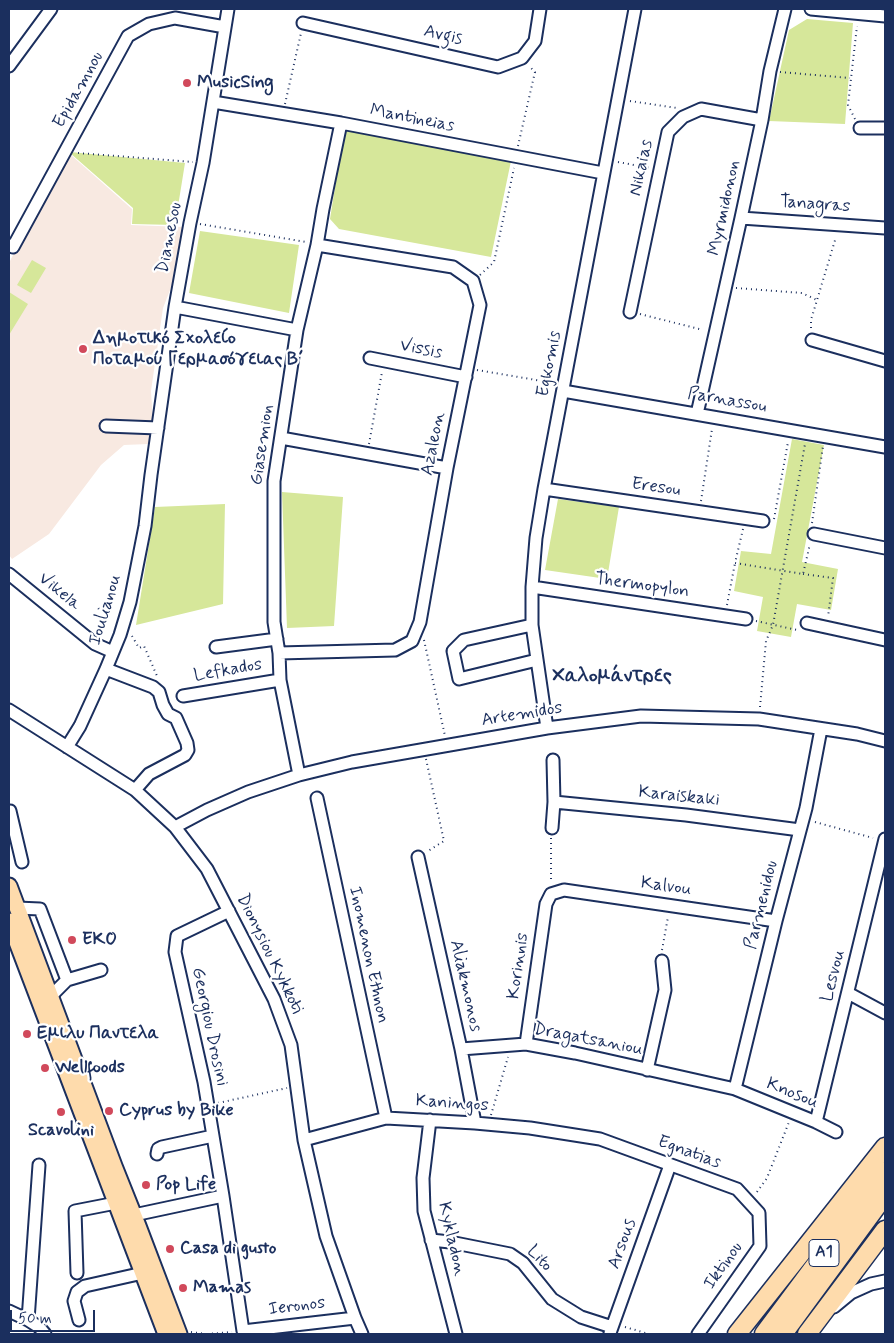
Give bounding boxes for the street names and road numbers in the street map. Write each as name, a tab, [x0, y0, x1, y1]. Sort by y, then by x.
street label: Avgis	[422, 21, 464, 51]
street label: Epidamnou	[49, 48, 109, 132]
street label: Mantineias	[368, 100, 456, 138]
street label: Nikaias	[625, 138, 659, 198]
street label: Myrmidonon	[704, 158, 746, 258]
street label: Tanagras	[779, 192, 851, 218]
street label: Diamesou	[153, 201, 187, 275]
street label: Egkomis	[533, 329, 567, 399]
street label: Vissis	[398, 335, 444, 365]
street label: Parnassou	[686, 383, 768, 419]
street label: Giasemion	[247, 403, 279, 487]
street label: Azaleon	[417, 410, 451, 478]
street label: Eresou	[630, 474, 682, 502]
street label: Vikela	[33, 568, 85, 616]
street label: Thermopylon	[593, 569, 691, 603]
street label: Ioulianou	[85, 572, 127, 648]
street label: Lefkados	[192, 654, 264, 688]
street label: Artemidos	[480, 698, 564, 732]
street label: Karaiskaki	[637, 782, 721, 812]
street label: Parmenidou	[741, 858, 783, 952]
street label: Kalvou	[639, 873, 693, 901]
street label: Inomenon Ethnon	[343, 885, 393, 1025]
street label: Dionysiou Kykkoti	[231, 891, 307, 1017]
street label: Korinnis	[504, 931, 534, 1001]
street label: Aliakmonos	[444, 938, 486, 1034]
street label: Lesvou	[817, 948, 851, 1004]
street label: Georgiou Drosini	[186, 966, 232, 1088]
street label: Dragatsaniou	[532, 1019, 644, 1061]
street label: Knosou	[763, 1074, 821, 1114]
street label: Kaningos	[415, 1091, 489, 1117]
street label: Egnatias	[654, 1132, 724, 1174]
street label: Kykladon	[432, 1200, 470, 1278]
street label: Arsous	[604, 1216, 642, 1272]
street label: Iktinou	[700, 1238, 748, 1294]
road number: A1	[809, 1240, 839, 1266]
street label: Lito	[521, 1241, 557, 1277]
street label: Ieronos	[268, 1293, 326, 1321]

